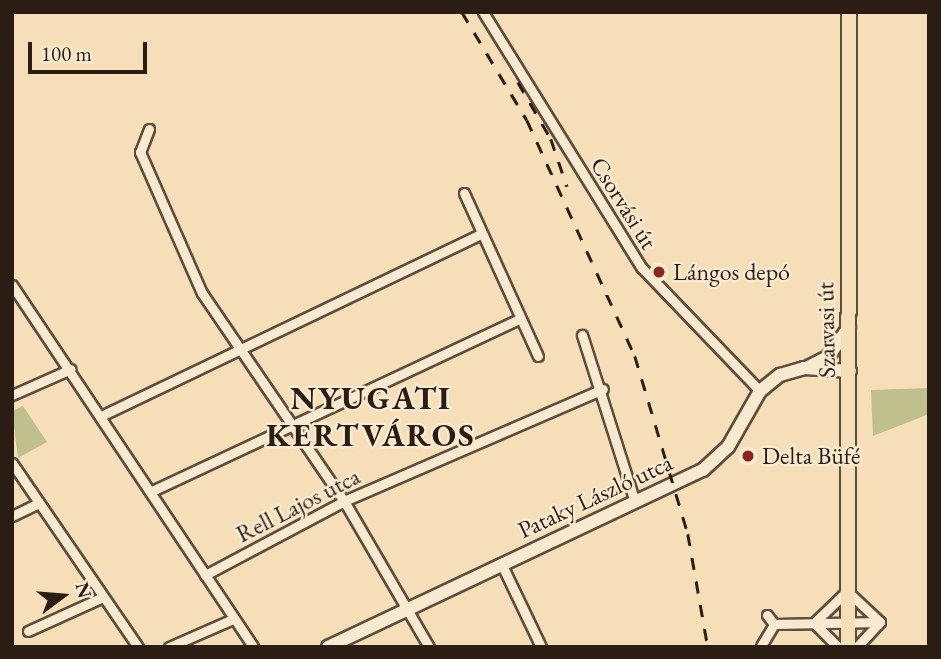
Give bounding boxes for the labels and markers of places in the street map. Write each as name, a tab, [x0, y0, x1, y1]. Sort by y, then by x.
place label: Lángos depó	[673, 258, 790, 286]
marker: Lángos depó	[651, 264, 667, 280]
place label: Delta Büfé	[762, 442, 860, 470]
marker: Delta Büfé	[740, 448, 756, 464]

